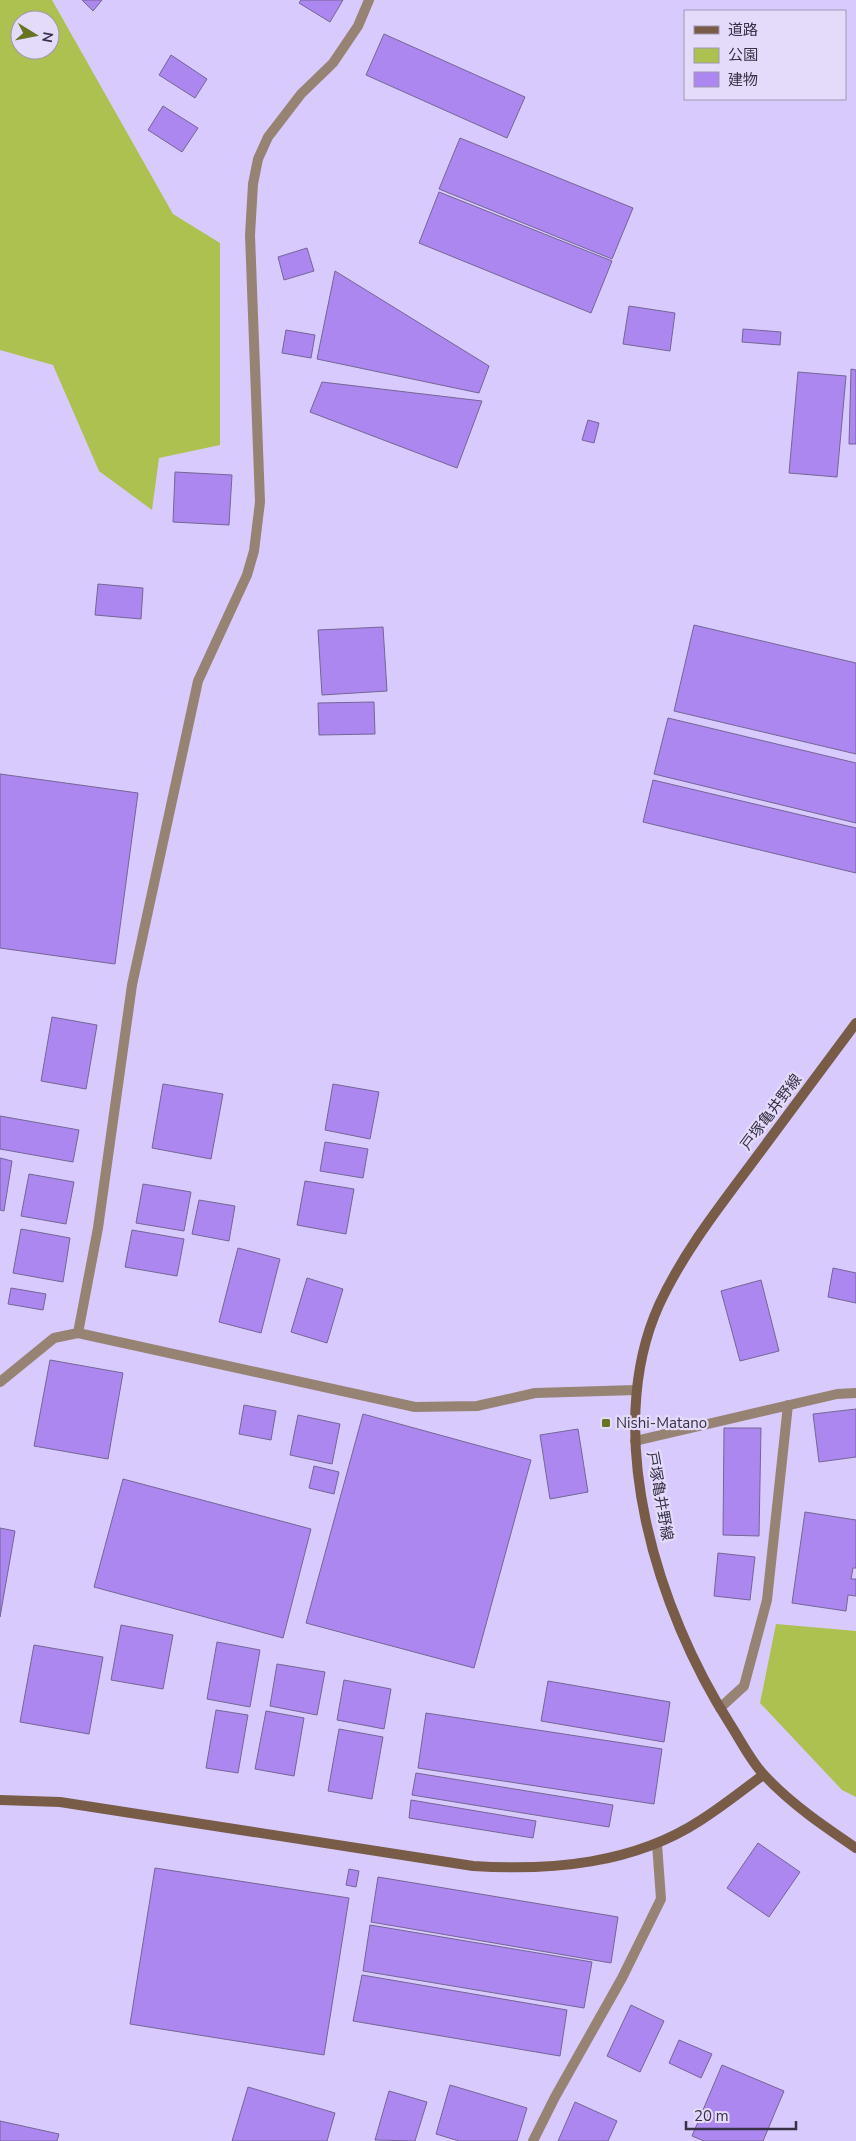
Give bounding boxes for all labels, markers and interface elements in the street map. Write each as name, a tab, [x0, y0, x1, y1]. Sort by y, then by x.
north arrow	[10, 10, 60, 60]
legend	[684, 10, 846, 100]
text: 道路	[728, 20, 758, 40]
text: N	[37, 30, 58, 44]
text: 公園	[728, 45, 758, 65]
text: 建物	[728, 70, 758, 90]
street label: 戸塚亀井野線	[736, 1070, 806, 1154]
place label: Nishi-Matano	[616, 1413, 707, 1433]
marker: Nishi-Matano	[600, 1417, 612, 1429]
street label: 戸塚亀井野線	[642, 1450, 678, 1542]
scale bar	[686, 2098, 796, 2130]
text: 20 m	[694, 2106, 729, 2126]

